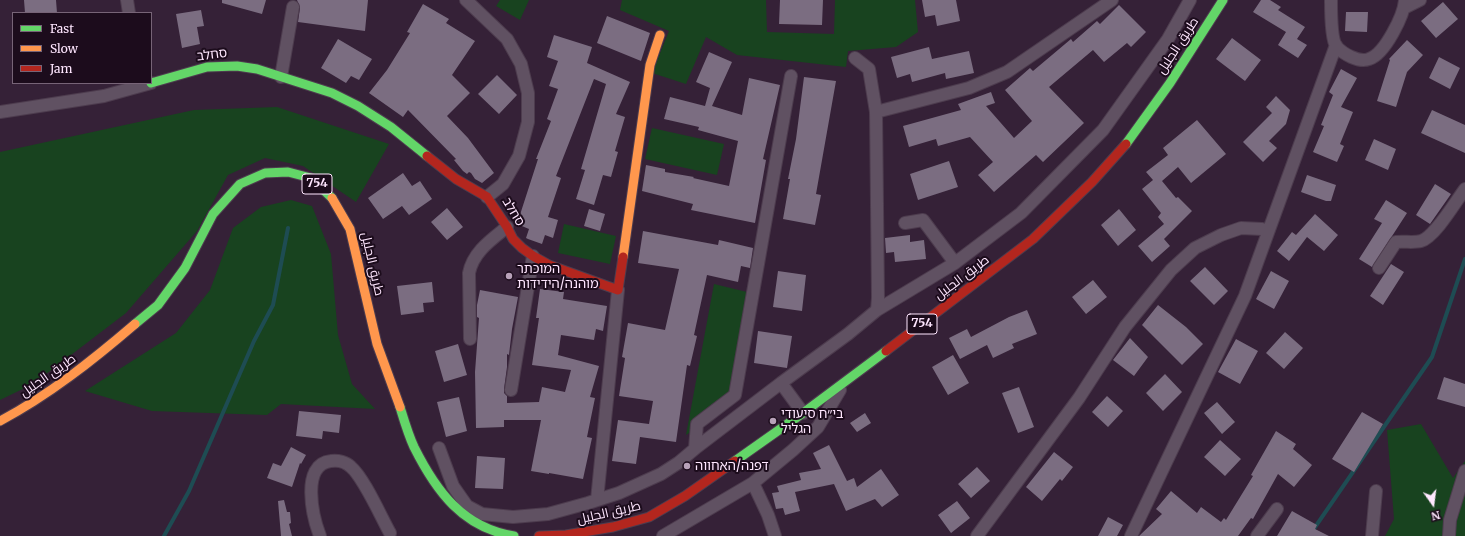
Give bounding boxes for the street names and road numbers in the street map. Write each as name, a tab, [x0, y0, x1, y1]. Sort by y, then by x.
street label: طريق الجليل	[1154, 15, 1202, 77]
street label: סחלב	[196, 45, 228, 65]
road number: 754	[302, 174, 332, 194]
street label: סחלב	[498, 195, 528, 229]
street label: طريق الجليل	[357, 231, 387, 297]
street label: طريق الجليل	[932, 252, 992, 304]
road number: 754	[907, 314, 937, 334]
street label: طريق الجليل	[17, 351, 79, 401]
street label: طريق الجليل	[576, 498, 642, 528]

